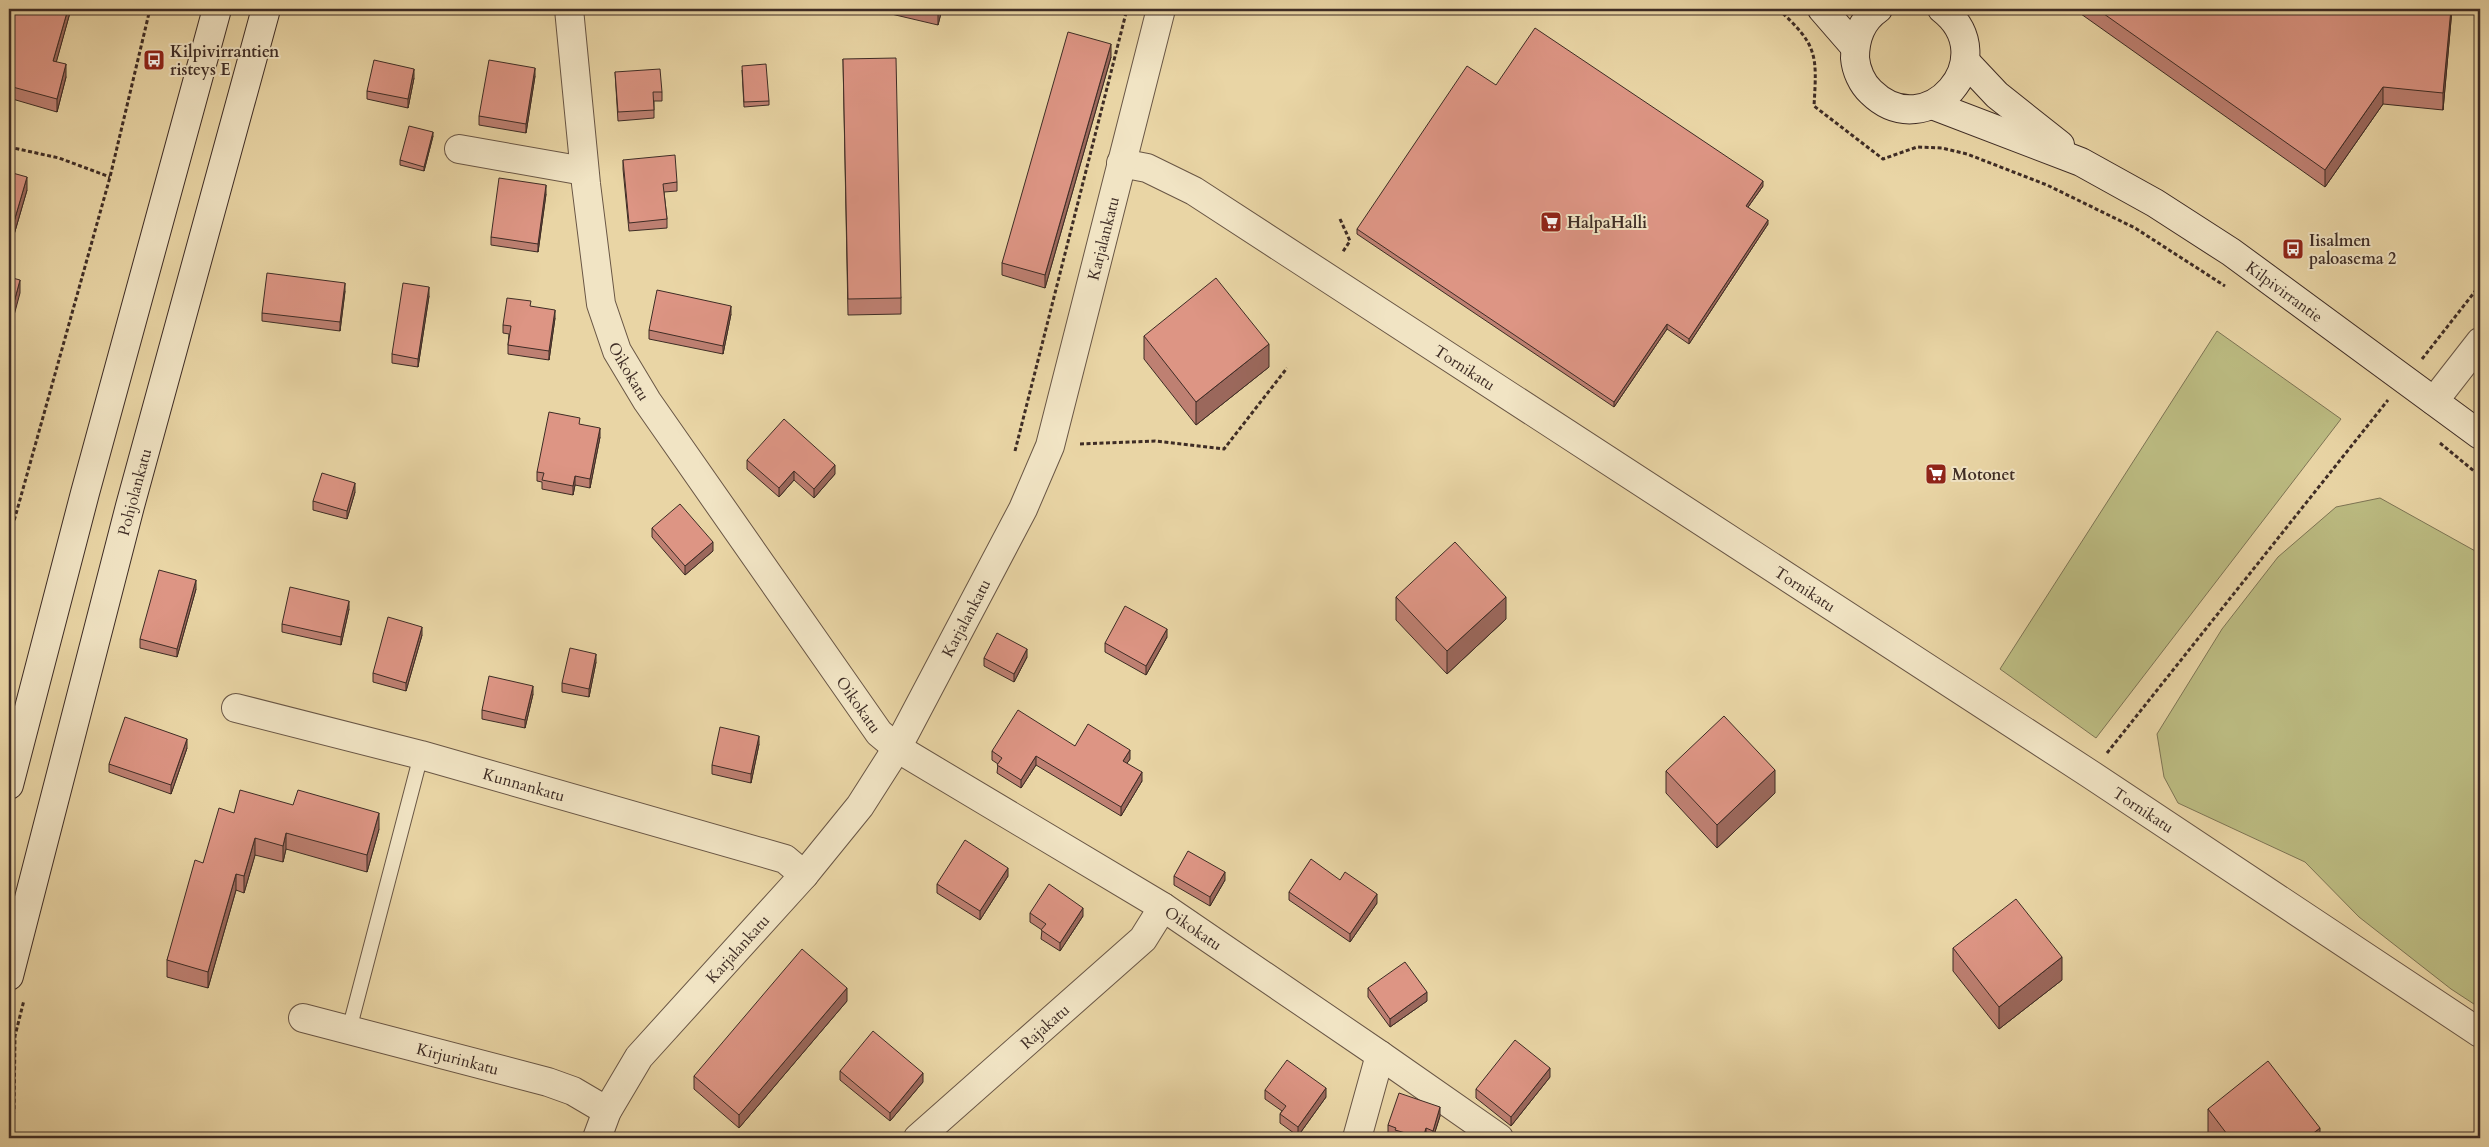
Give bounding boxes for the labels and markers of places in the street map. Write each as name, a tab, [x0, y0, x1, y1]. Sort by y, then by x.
place label: Kilpivirrantien risteys E	[170, 41, 280, 81]
bus stop icon: Kilpivirrantien risteys E	[142, 48, 166, 72]
supermarket icon: HalpaHalli	[1539, 210, 1563, 234]
place label: HalpaHalli	[1567, 212, 1647, 234]
place label: Iisalmen paloasema 2	[2309, 230, 2396, 270]
bus stop icon: Iisalmen paloasema 2	[2281, 237, 2305, 261]
supermarket icon: Motonet	[1924, 462, 1948, 486]
place label: Motonet	[1952, 464, 2015, 486]

